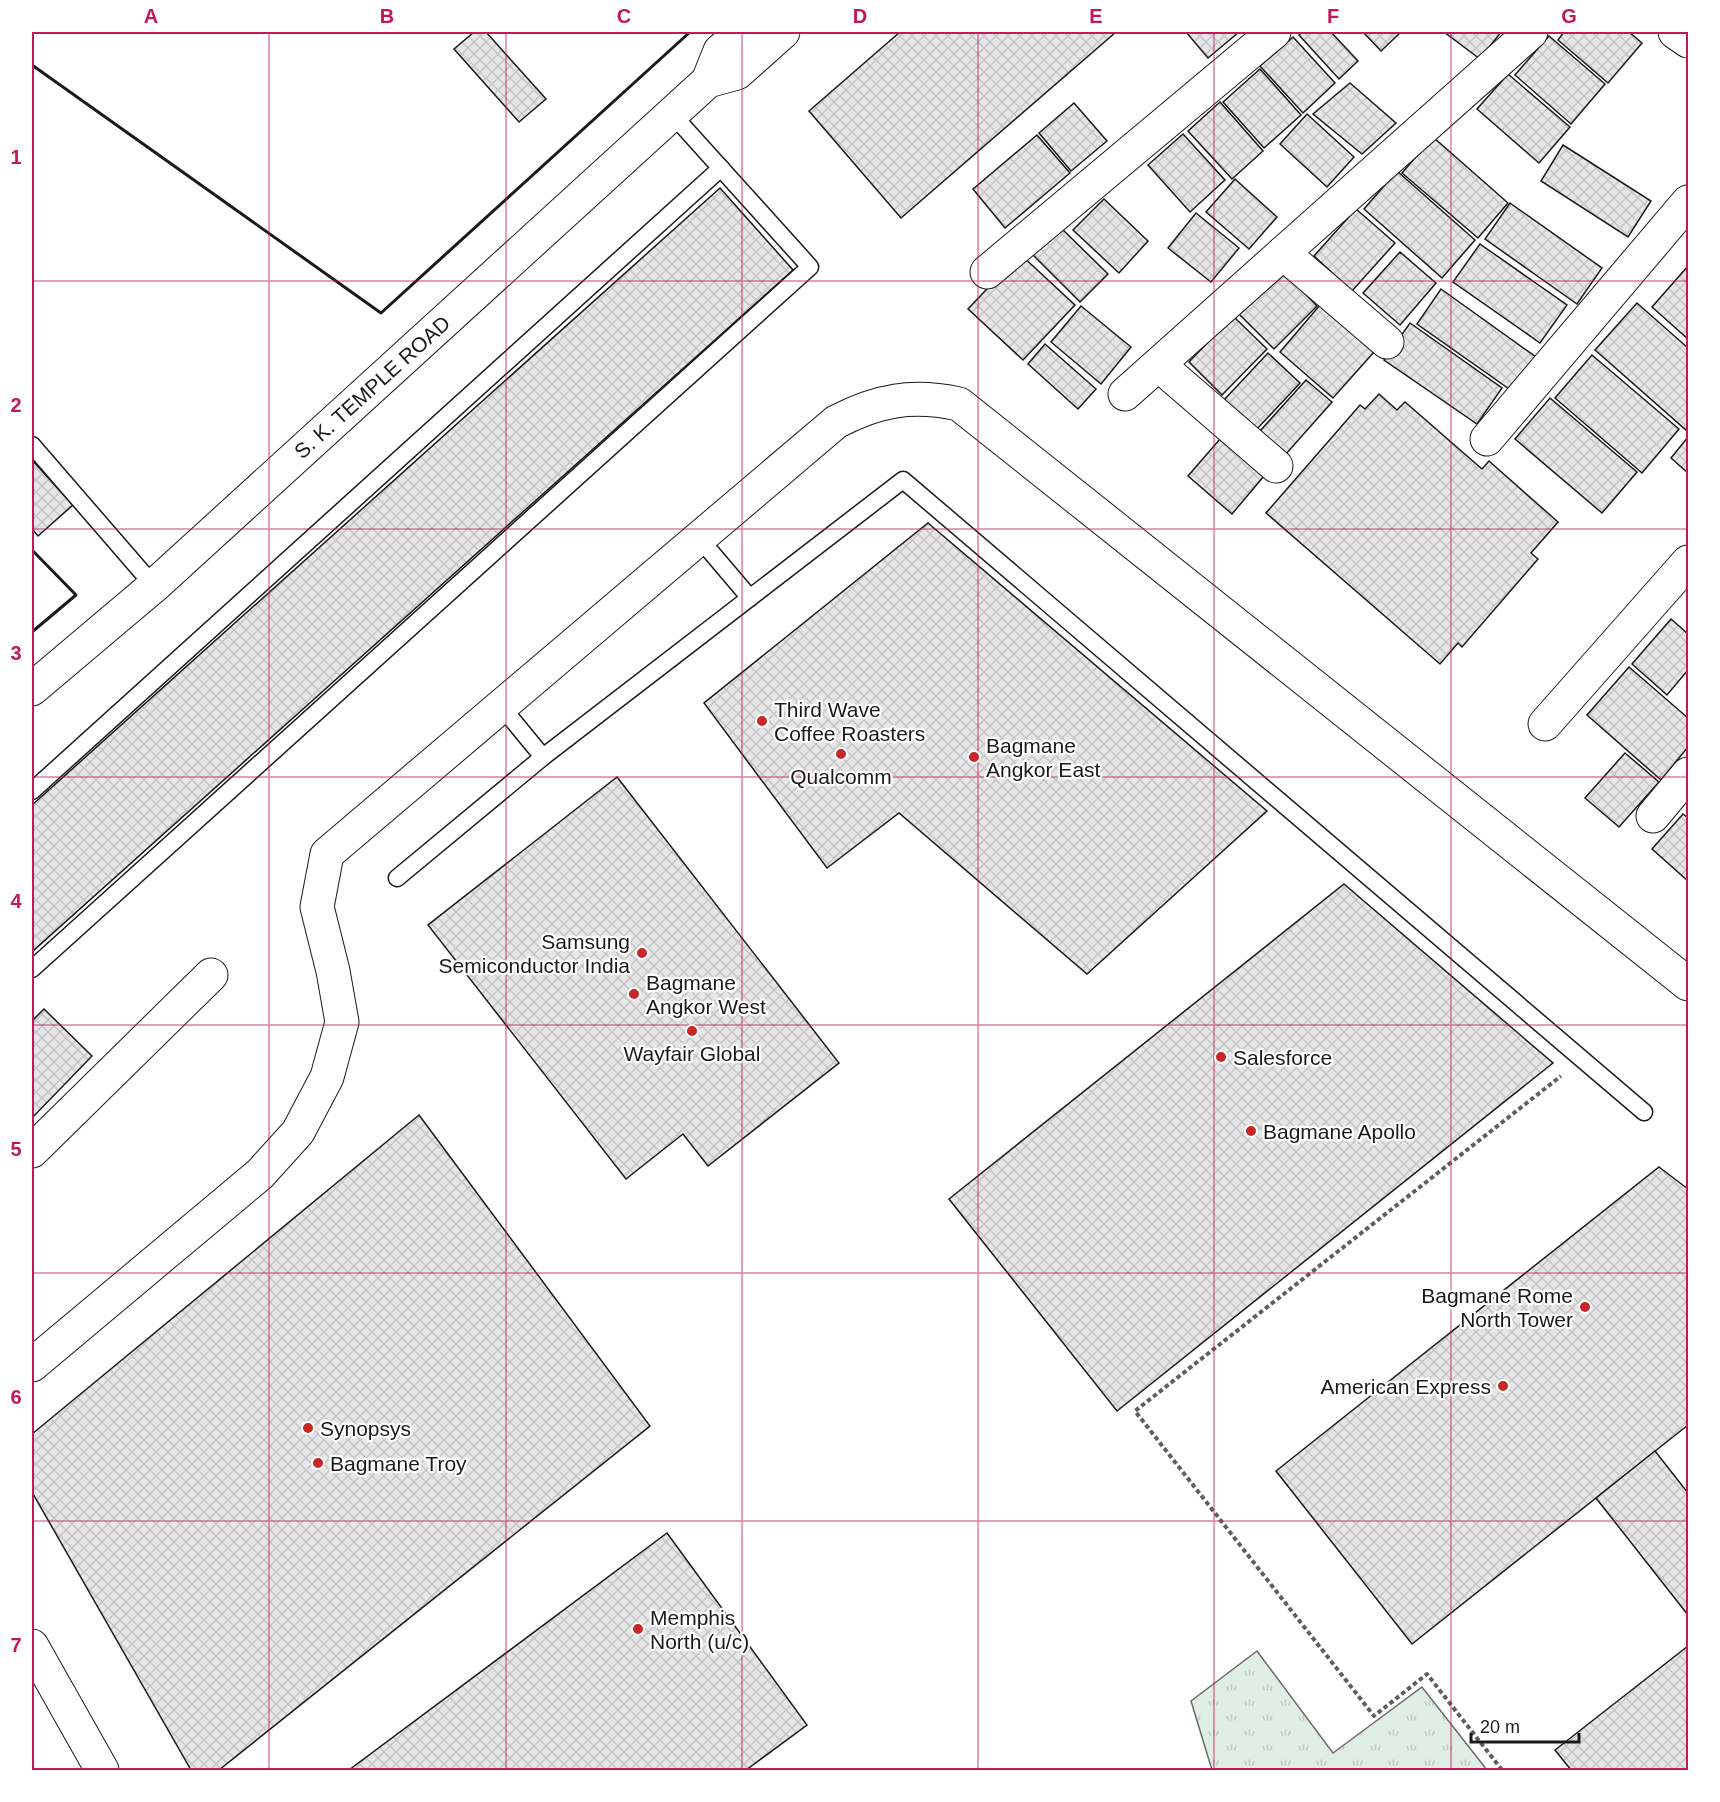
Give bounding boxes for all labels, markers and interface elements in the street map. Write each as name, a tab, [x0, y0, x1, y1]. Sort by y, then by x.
text: A	[144, 5, 158, 27]
text: B	[380, 5, 394, 27]
text: C	[617, 5, 631, 27]
text: D	[853, 5, 867, 27]
text: E	[1089, 5, 1103, 27]
text: F	[1327, 5, 1339, 27]
text: G	[1561, 5, 1577, 27]
text: 1	[10, 146, 22, 168]
street label: S. K. TEMPLE ROAD	[289, 311, 455, 463]
text: 2	[10, 394, 22, 416]
text: 3	[10, 642, 22, 664]
place label: Third Wave Coffee Roasters	[774, 698, 925, 745]
marker: Third Wave Coffee Roasters	[755, 714, 769, 728]
place label: Bagmane Angkor East	[986, 734, 1101, 781]
marker: Qualcomm	[834, 747, 848, 761]
marker: Bagmane Angkor East	[967, 750, 981, 764]
place label: Qualcomm	[790, 765, 892, 788]
text: 4	[10, 890, 22, 912]
place label: Samsung Semiconductor India	[439, 930, 630, 977]
marker: Samsung Semiconductor India	[635, 946, 649, 960]
place label: Bagmane Angkor West	[646, 971, 766, 1018]
marker: Bagmane Angkor West	[627, 987, 641, 1001]
marker: Wayfair Global	[685, 1024, 699, 1038]
place label: Wayfair Global	[624, 1042, 760, 1065]
place label: Salesforce	[1233, 1046, 1332, 1069]
marker: Salesforce	[1214, 1050, 1228, 1064]
place label: Bagmane Apollo	[1263, 1120, 1416, 1143]
marker: Bagmane Apollo	[1244, 1124, 1258, 1138]
text: 5	[10, 1138, 22, 1160]
place label: Bagmane Rome North Tower	[1421, 1284, 1573, 1331]
marker: Bagmane Rome North Tower	[1578, 1300, 1592, 1314]
place label: American Express	[1321, 1375, 1491, 1398]
marker: American Express	[1496, 1379, 1510, 1393]
text: 6	[10, 1386, 22, 1408]
place label: Synopsys	[320, 1417, 411, 1440]
marker: Synopsys	[301, 1421, 315, 1435]
place label: Bagmane Troy	[330, 1452, 467, 1475]
marker: Bagmane Troy	[311, 1456, 325, 1470]
place label: Memphis North (u/c)	[650, 1606, 749, 1653]
marker: Memphis North (u/c)	[631, 1622, 645, 1636]
text: 7	[10, 1634, 22, 1656]
scale bar	[1471, 1706, 1579, 1744]
text: 20 m	[1480, 1717, 1520, 1737]

